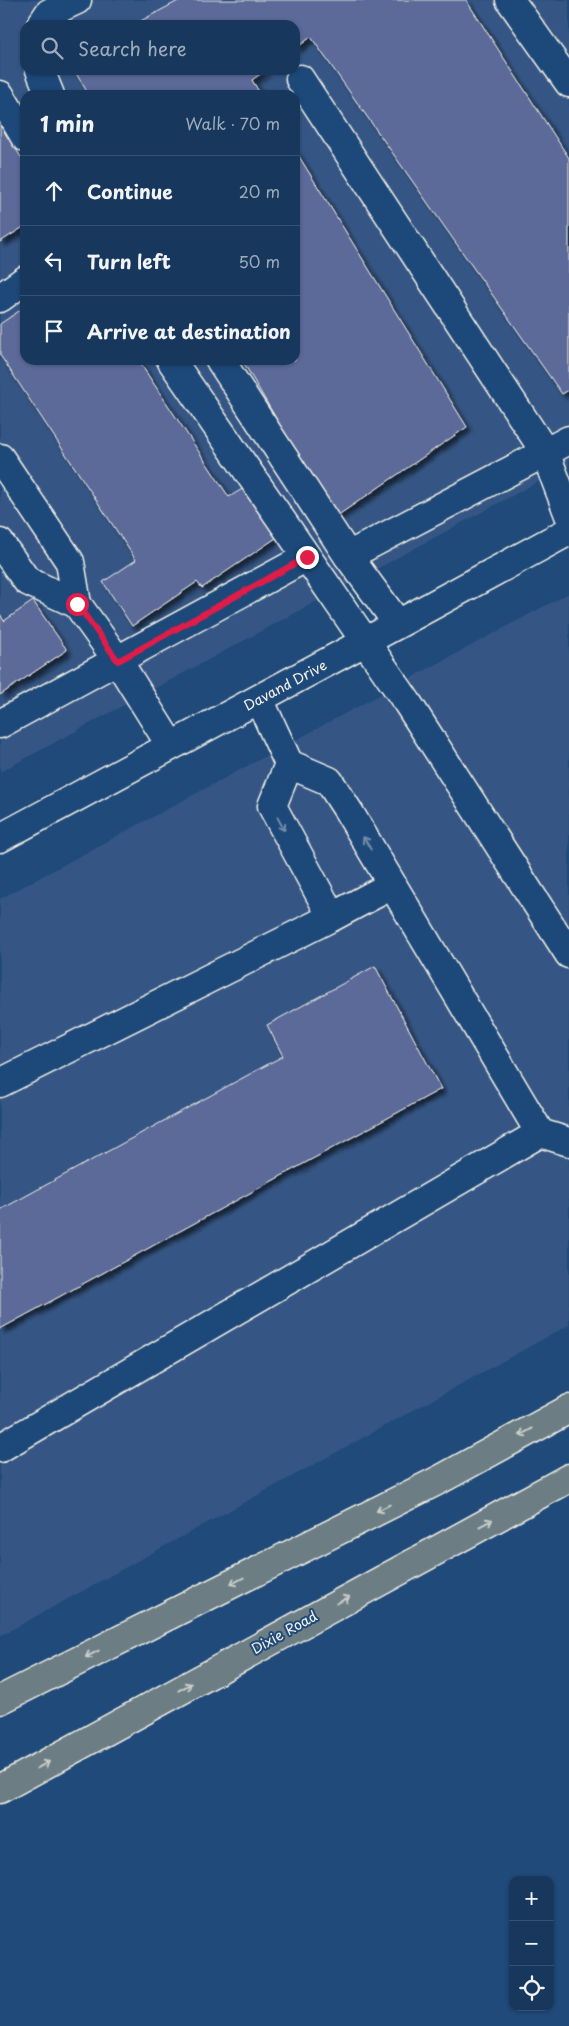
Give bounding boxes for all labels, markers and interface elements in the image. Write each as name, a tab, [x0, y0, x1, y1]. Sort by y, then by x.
search box	[20, 20, 300, 75]
icon: search	[38, 34, 66, 62]
text: Search here	[78, 34, 187, 62]
text: 1 min	[40, 107, 94, 139]
text: Walk · 70 m	[185, 111, 280, 135]
icon: ahead	[40, 177, 68, 205]
text: Continue	[87, 177, 173, 205]
text: 20 m	[239, 179, 280, 203]
icon: left	[40, 247, 68, 275]
text: Turn left	[87, 247, 171, 275]
text: 50 m	[239, 249, 280, 273]
icon: arrive	[40, 317, 68, 345]
text: Arrive at destination	[87, 317, 291, 345]
route end	[296, 546, 319, 569]
route start	[66, 593, 89, 616]
street label: Davand Drive	[240, 654, 330, 716]
one-way arrow	[277, 816, 286, 831]
one-way arrow	[362, 837, 372, 851]
one-way arrow	[519, 1427, 534, 1437]
one-way arrow	[375, 1503, 390, 1513]
one-way arrow	[478, 1518, 493, 1528]
one-way arrow	[230, 1576, 245, 1586]
one-way arrow	[335, 1595, 350, 1604]
street label: Dixie Road	[247, 1605, 321, 1659]
one-way arrow	[85, 1650, 100, 1659]
one-way arrow	[177, 1682, 192, 1691]
one-way arrow	[35, 1760, 49, 1770]
map controls	[509, 1876, 554, 2011]
button: +	[509, 1876, 554, 1921]
button: −	[509, 1921, 554, 1966]
button: locate	[509, 1966, 554, 2011]

